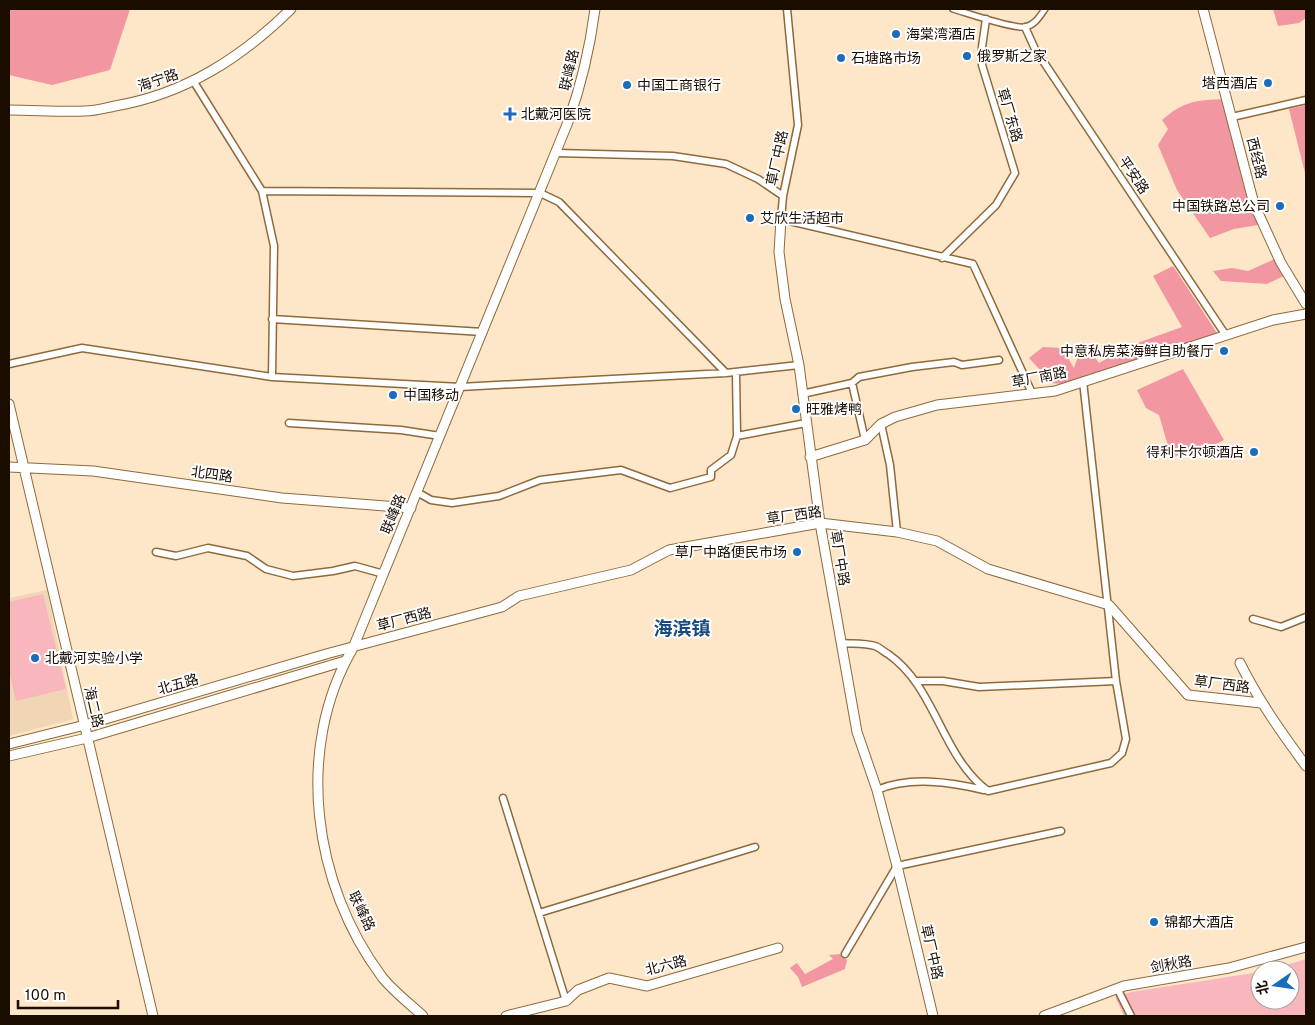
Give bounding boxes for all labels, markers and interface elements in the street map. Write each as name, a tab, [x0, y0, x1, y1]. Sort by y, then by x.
place label: 海棠湾酒店	[906, 27, 976, 44]
marker: 海棠湾酒店	[890, 28, 902, 40]
street label: 联峰路	[556, 48, 583, 93]
place label: 俄罗斯之家	[977, 48, 1047, 66]
place label: 石塘路市场	[851, 50, 921, 68]
marker: 俄罗斯之家	[961, 50, 973, 62]
marker: 石塘路市场	[835, 52, 847, 64]
street label: 海宁路	[136, 66, 181, 96]
place label: 塔西酒店	[1202, 76, 1258, 93]
marker: 塔西酒店	[1262, 77, 1274, 89]
place label: 中国工商银行	[637, 78, 721, 95]
marker: 中国工商银行	[621, 79, 633, 91]
street label: 草厂东路	[992, 86, 1025, 145]
place label: 北戴河医院	[521, 106, 591, 124]
marker: 北戴河医院	[503, 107, 517, 121]
street label: 草厂中路	[764, 129, 793, 187]
street label: 西经路	[1242, 136, 1269, 181]
street label: 平安路	[1114, 154, 1152, 198]
place label: 中国铁路总公司	[1172, 199, 1270, 216]
marker: 中国铁路总公司	[1274, 200, 1286, 212]
place label: 艾欣生活超市	[760, 211, 844, 228]
marker: 艾欣生活超市	[744, 212, 756, 224]
place label: 中意私房菜海鲜自助餐厅	[1060, 343, 1214, 361]
marker: 中意私房菜海鲜自助餐厅	[1218, 345, 1230, 357]
street label: 草厂南路	[1010, 365, 1068, 392]
place label: 中国移动	[403, 388, 459, 405]
marker: 中国移动	[387, 389, 399, 401]
place label: 旺雅烤鸭	[806, 401, 862, 419]
marker: 旺雅烤鸭	[790, 403, 802, 415]
place label: 得利卡尔顿酒店	[1146, 445, 1244, 462]
marker: 得利卡尔顿酒店	[1248, 446, 1260, 458]
street label: 北四路	[190, 463, 234, 487]
street label: 联峰路	[378, 492, 410, 537]
street label: 草厂西路	[765, 504, 823, 529]
street label: 草厂中路	[825, 529, 852, 587]
place label: 草厂中路便民市场	[675, 545, 787, 562]
marker: 草厂中路便民市场	[791, 546, 803, 558]
street label: 草厂西路	[375, 605, 434, 636]
district label: 海滨镇	[653, 618, 711, 642]
place label: 北戴河实验小学	[45, 650, 143, 668]
marker: 北戴河实验小学	[29, 652, 41, 664]
street label: 北五路	[156, 671, 201, 699]
street label: 草厂西路	[1193, 674, 1251, 697]
street label: 海二路	[80, 685, 106, 730]
street label: 联峰路	[344, 889, 378, 934]
place label: 锦都大酒店	[1164, 915, 1234, 932]
marker: 锦都大酒店	[1148, 916, 1160, 928]
street label: 草厂中路	[916, 923, 945, 982]
street label: 北六路	[644, 952, 689, 980]
street label: 剑秋路	[1149, 952, 1193, 977]
north arrow	[1250, 960, 1300, 1010]
scale bar	[18, 978, 118, 1010]
text: 北	[1254, 979, 1274, 996]
text: 100 m	[25, 987, 66, 1006]

